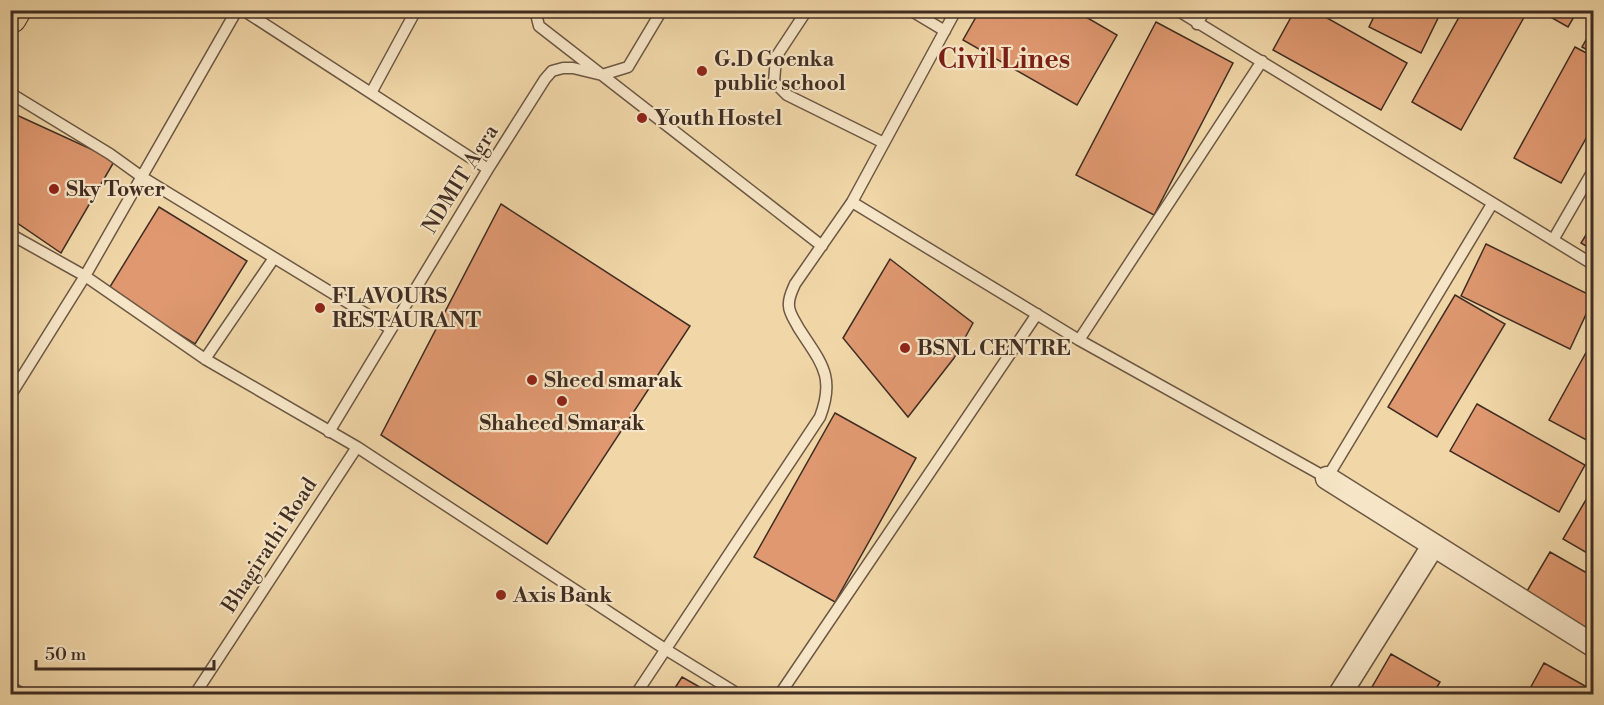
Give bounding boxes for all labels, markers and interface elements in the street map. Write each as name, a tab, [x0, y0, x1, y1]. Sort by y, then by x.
district label: Civil Lines	[938, 43, 1070, 77]
place label: G.D Goenka public school	[714, 47, 846, 97]
marker: G.D Goenka public school	[695, 64, 709, 78]
place label: Youth Hostel	[654, 106, 782, 132]
marker: Youth Hostel	[635, 111, 649, 125]
street label: NDMIT Agra	[417, 120, 505, 239]
place label: Sky Tower	[66, 177, 165, 203]
marker: Sky Tower	[47, 182, 61, 196]
place label: FLAVOURS RESTAURANT	[332, 284, 481, 334]
marker: FLAVOURS RESTAURANT	[313, 301, 327, 315]
place label: BSNL CENTRE	[917, 336, 1071, 362]
marker: BSNL CENTRE	[898, 341, 912, 355]
place label: Sheed smarak	[544, 368, 683, 394]
marker: Sheed smarak	[525, 373, 539, 387]
marker: Shaheed Smarak	[555, 394, 569, 408]
place label: Shaheed Smarak	[479, 411, 646, 437]
street label: Bhagirathi Road	[216, 473, 323, 619]
place label: Axis Bank	[512, 583, 613, 609]
marker: Axis Bank	[494, 588, 508, 602]
scale bar	[36, 633, 214, 671]
text: 50 m	[45, 643, 87, 666]

